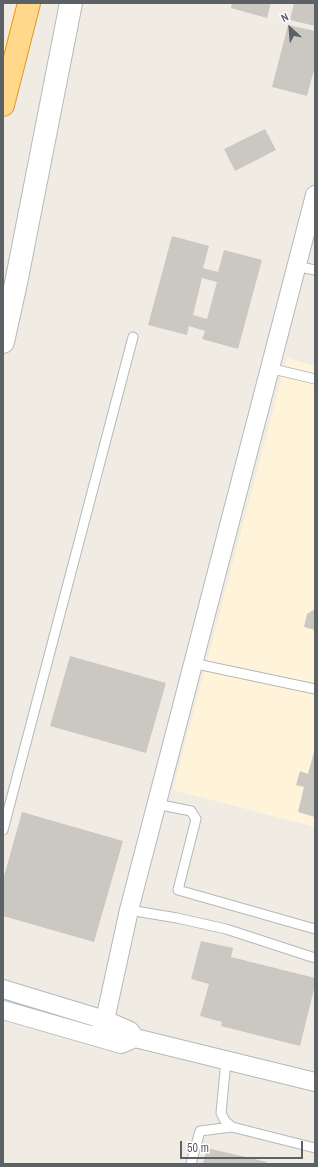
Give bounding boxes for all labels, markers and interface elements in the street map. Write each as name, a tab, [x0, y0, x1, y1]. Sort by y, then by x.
north arrow	[270, 8, 310, 48]
text: N	[279, 9, 291, 25]
scale bar	[182, 1133, 305, 1159]
text: 50 m	[187, 1140, 209, 1156]

